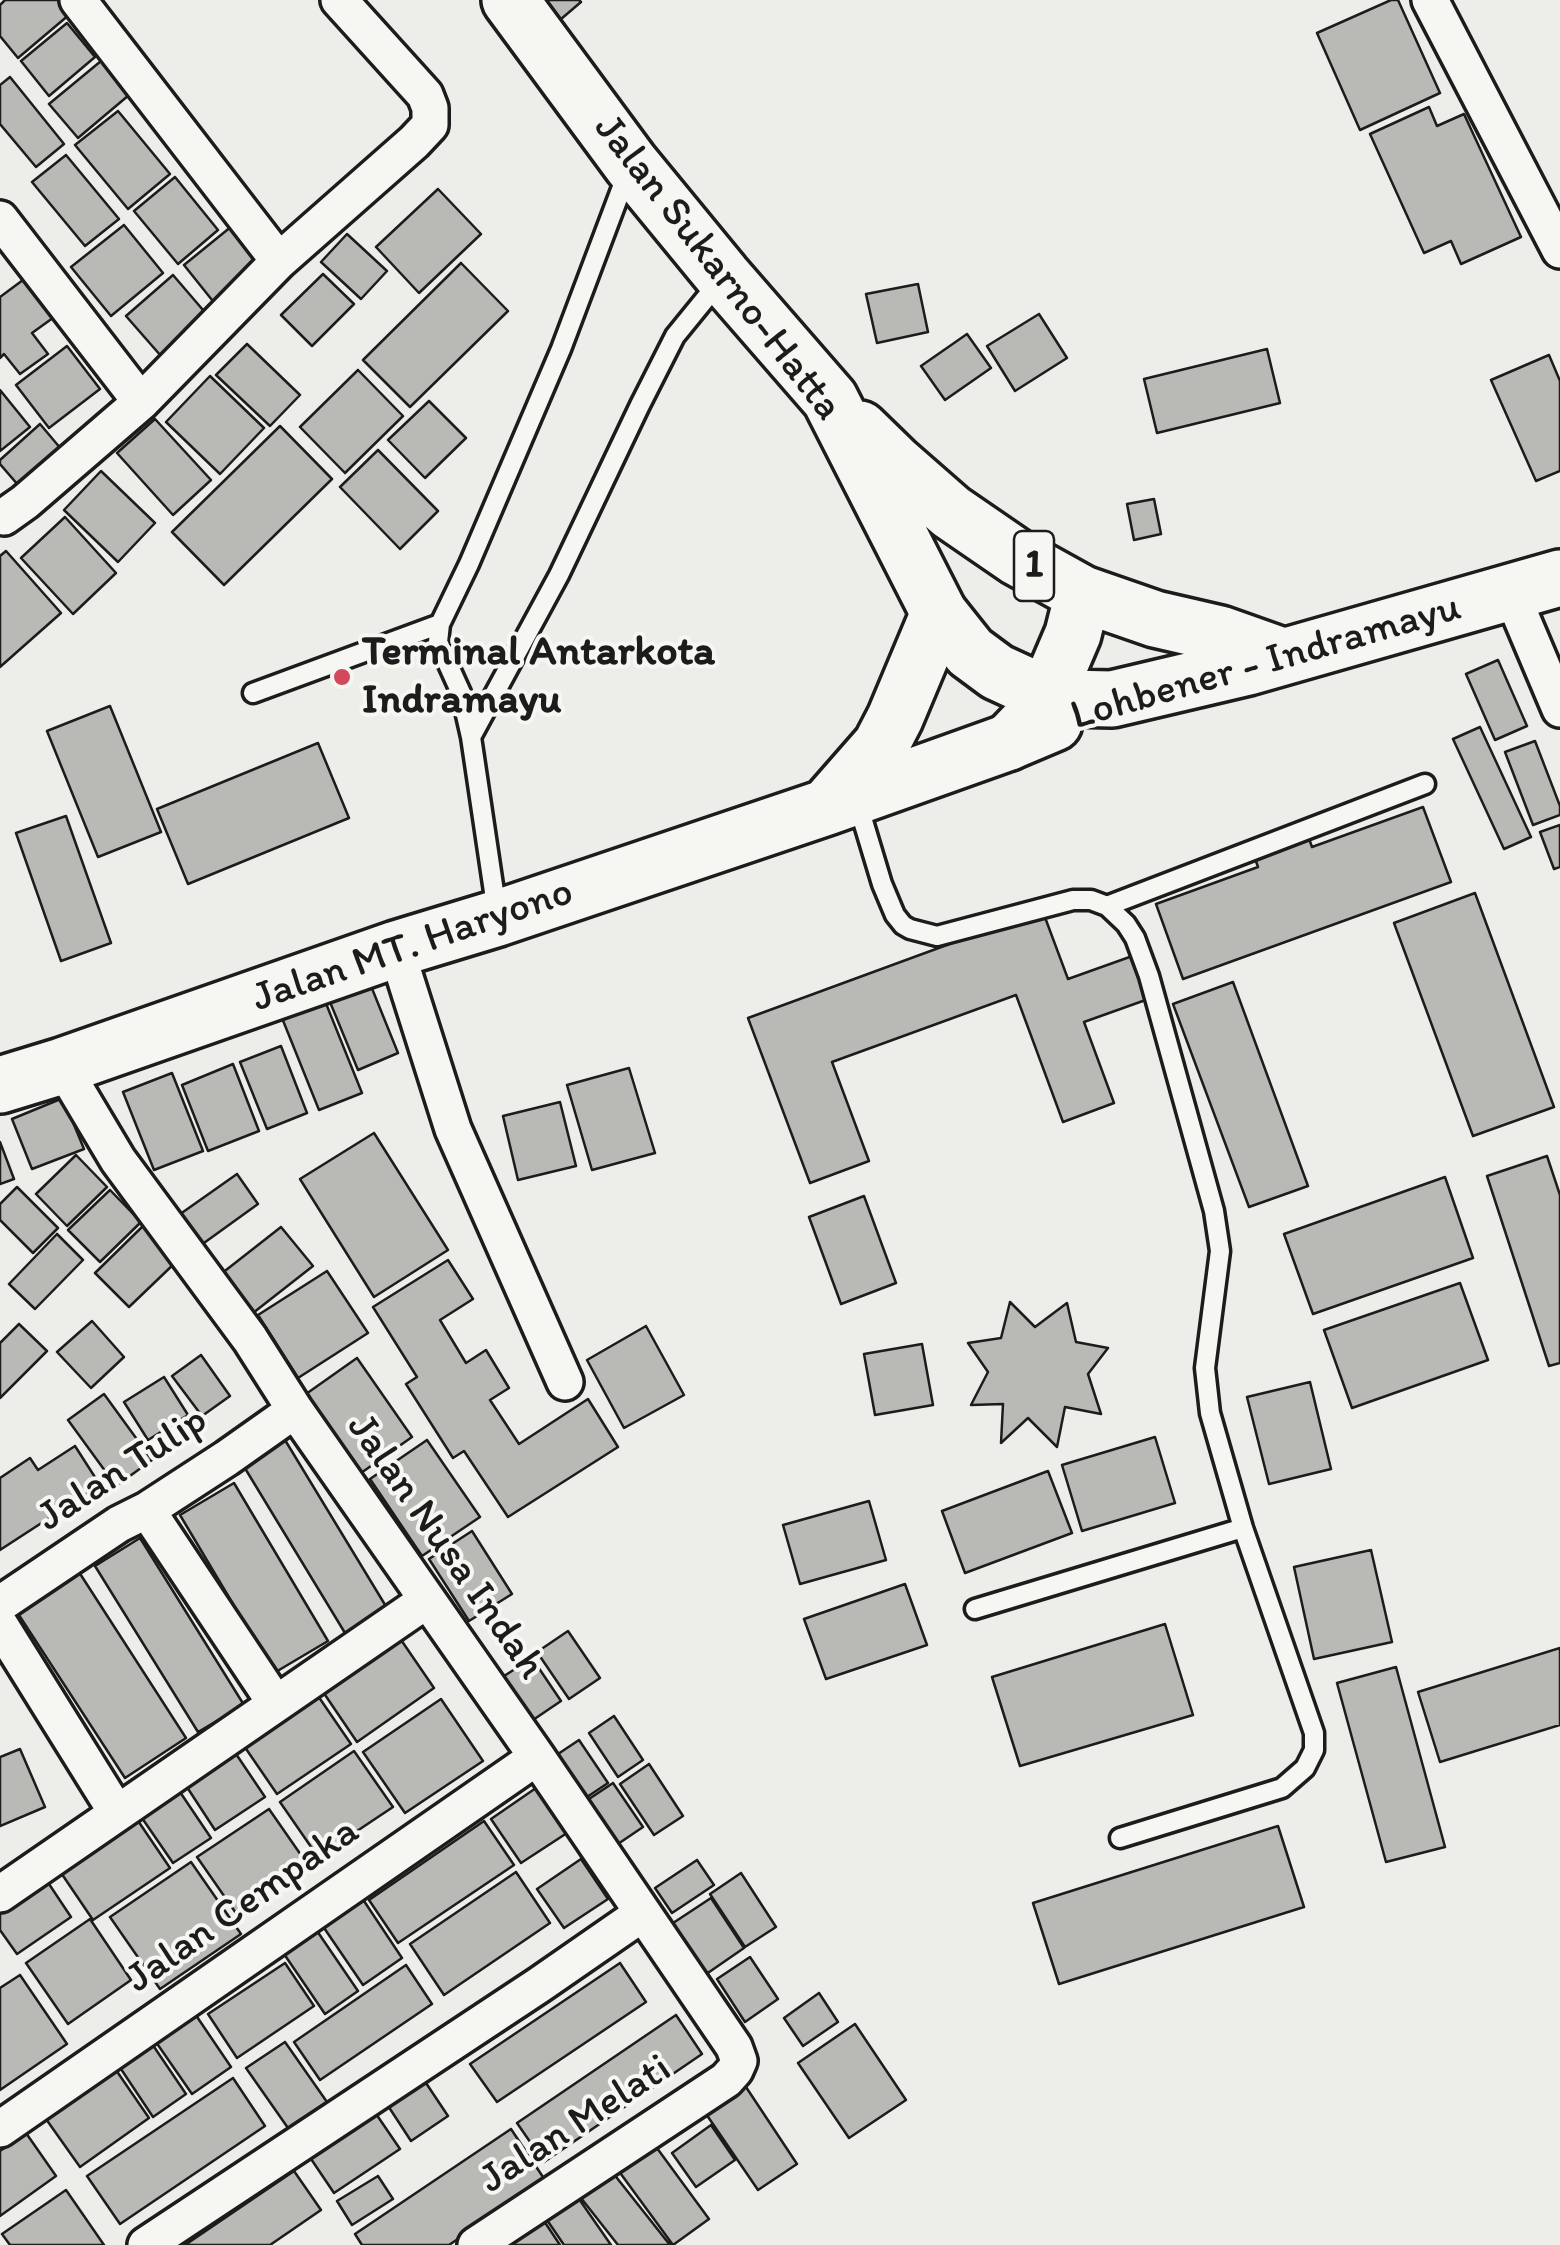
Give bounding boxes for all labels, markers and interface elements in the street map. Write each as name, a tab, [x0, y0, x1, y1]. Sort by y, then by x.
street label: Jalan Sukarno-Hatta	[582, 105, 852, 431]
road number: 1	[1014, 531, 1054, 601]
street label: Lohbener - Indramayu	[1065, 583, 1467, 743]
place label: Terminal Antarkota Indramayu	[362, 628, 715, 726]
marker: Terminal Antarkota Indramayu	[331, 666, 353, 688]
street label: Jalan MT. Haryono	[246, 867, 580, 1025]
street label: Jalan Tulip	[28, 1396, 218, 1544]
street label: Jalan Nusa Indah	[335, 1405, 555, 1689]
street label: Jalan Cempaka	[117, 1807, 369, 2005]
street label: Jalan Melati	[471, 2045, 681, 2205]

